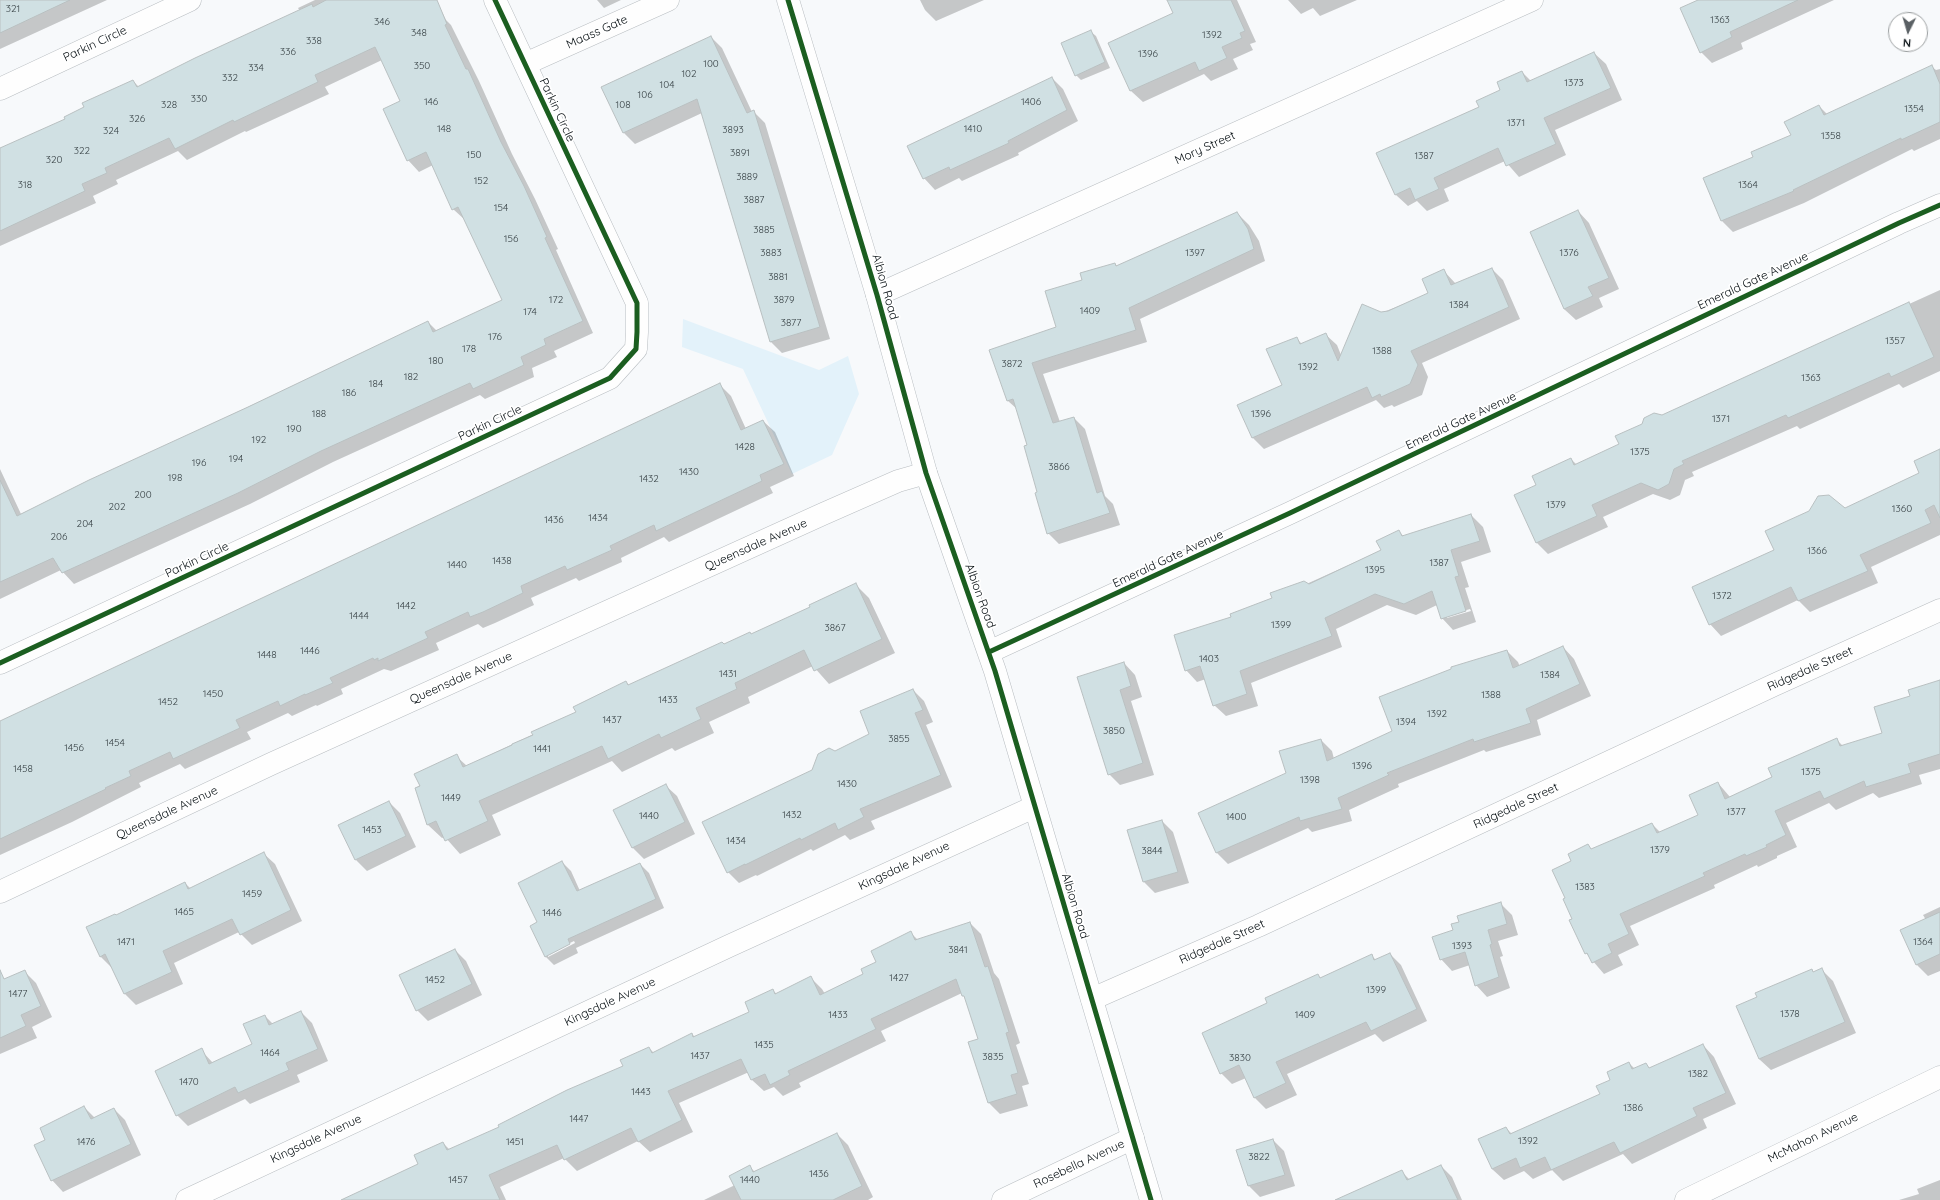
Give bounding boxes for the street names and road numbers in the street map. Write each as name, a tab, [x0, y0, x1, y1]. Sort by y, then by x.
street label: Maass Gate	[564, 12, 630, 52]
street label: Parkin Circle	[61, 23, 129, 65]
street label: Parkin Circle	[536, 76, 578, 144]
street label: Mory Street	[1173, 128, 1237, 168]
street label: Emerald Gate Avenue	[1695, 249, 1811, 313]
street label: Albion Road	[869, 253, 901, 321]
street label: Emerald Gate Avenue	[1403, 389, 1519, 453]
street label: Parkin Circle	[456, 402, 524, 444]
street label: Queensdale Avenue	[703, 516, 809, 574]
street label: Emerald Gate Avenue	[1110, 527, 1226, 591]
street label: Parkin Circle	[163, 539, 231, 581]
street label: Albion Road	[962, 562, 998, 630]
street label: Ridgedale Street	[1765, 644, 1855, 694]
street label: Queensdale Avenue	[408, 649, 514, 707]
street label: Ridgedale Street	[1471, 780, 1561, 832]
street label: Queensdale Avenue	[114, 783, 220, 843]
street label: Kingsdale Avenue	[856, 839, 952, 893]
street label: Albion Road	[1058, 872, 1092, 940]
street label: Ridgedale Street	[1177, 917, 1267, 967]
street label: Kingsdale Avenue	[562, 975, 658, 1029]
street label: McMahon Avenue	[1766, 1110, 1860, 1166]
street label: Kingsdale Avenue	[268, 1112, 364, 1166]
street label: Rosebella Avenue	[1031, 1137, 1127, 1191]

